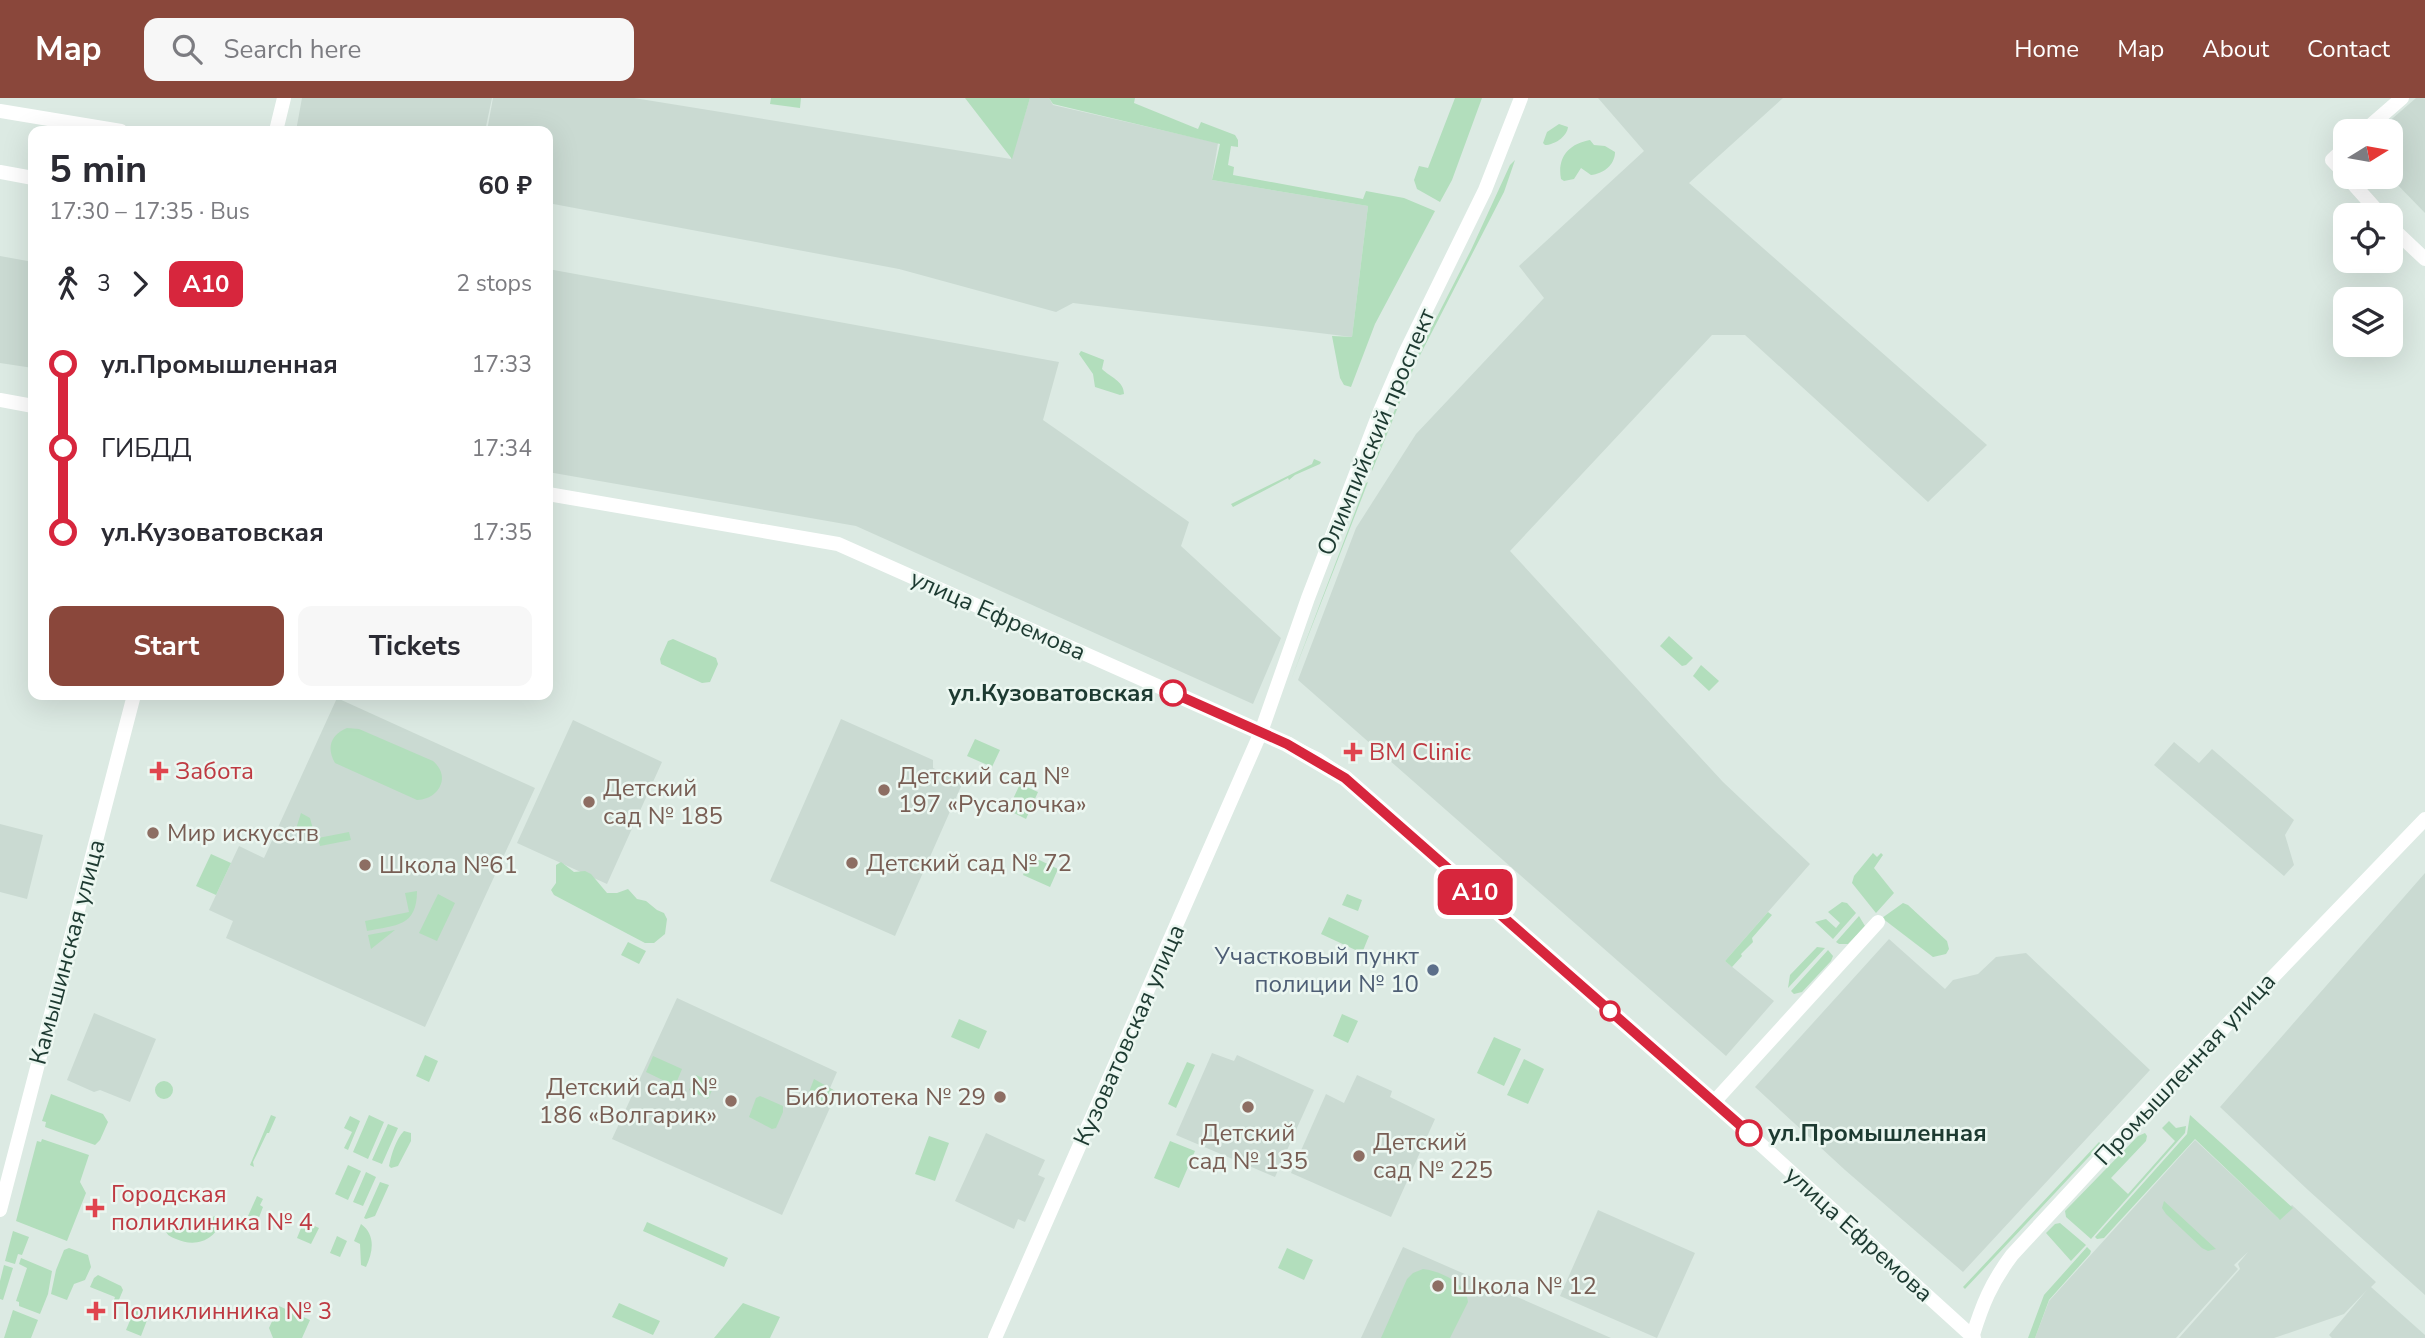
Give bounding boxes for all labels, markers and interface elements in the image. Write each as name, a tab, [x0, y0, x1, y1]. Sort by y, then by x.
search box	[144, 18, 634, 81]
text: Map	[35, 27, 102, 72]
icon: search	[168, 30, 206, 68]
text: Search here	[224, 32, 361, 67]
text: Home	[2014, 33, 2079, 65]
text: Map	[2117, 33, 2164, 65]
text: About	[2202, 33, 2269, 65]
text: Contact	[2307, 33, 2390, 65]
north arrow	[2333, 119, 2403, 189]
map controls	[2333, 119, 2403, 357]
text: 5 min	[49, 144, 147, 195]
text: 60 ₽	[478, 168, 532, 203]
text: 17:30 – 17:35 · Bus	[49, 196, 250, 227]
button: locate	[2333, 203, 2403, 273]
icon: walk	[49, 265, 87, 303]
icon: forward	[121, 265, 159, 303]
text: 3	[97, 268, 111, 299]
text: А10	[183, 268, 229, 300]
text: 2 stops	[456, 268, 532, 299]
button: layers	[2333, 287, 2403, 357]
street label: Олимпийский проспект	[1309, 303, 1443, 560]
text: ул.Промышленная	[101, 347, 338, 382]
text: 17:33	[472, 349, 532, 380]
text: ГИБДД	[101, 431, 192, 466]
text: 17:34	[472, 433, 532, 464]
text: ул.Кузоватовская	[101, 515, 324, 550]
text: 17:35	[472, 517, 532, 548]
street label: улица Ефремова	[905, 562, 1091, 668]
button: Start	[49, 606, 284, 686]
button: Tickets	[298, 606, 532, 686]
place label: ул.Кузоватовская	[948, 677, 1154, 709]
marker: ул.Кузоватовская	[1160, 680, 1186, 706]
place label: BM Clinic	[1369, 736, 1471, 768]
marker: BM Clinic	[1343, 742, 1363, 762]
place label: Забота	[175, 755, 254, 787]
place label: Детский сад № 197 «Русалочка»	[898, 760, 1087, 820]
marker: Забота	[149, 761, 169, 781]
place label: Детский сад № 185	[603, 772, 723, 832]
marker: Детский сад № 197 «Русалочка»	[876, 782, 892, 798]
marker: Детский сад № 185	[581, 794, 597, 810]
place label: Мир искусств	[167, 817, 319, 849]
marker: Мир искусств	[145, 825, 161, 841]
street label: Камышинская улица	[22, 836, 112, 1068]
place label: Детский сад № 72	[866, 847, 1072, 879]
place label: Школа №61	[379, 849, 518, 881]
marker: Детский сад № 72	[844, 855, 860, 871]
marker: Школа №61	[357, 857, 373, 873]
line badge: А10	[1435, 869, 1515, 915]
text: А10	[1452, 876, 1498, 908]
street label: Кузоватовская улица	[1066, 919, 1192, 1151]
place label: Участковый пункт полиции № 10	[1213, 940, 1419, 1000]
marker: Участковый пункт полиции № 10	[1425, 962, 1441, 978]
street label: Промышленная улица	[2087, 966, 2283, 1172]
unlabelled marker	[1600, 1001, 1620, 1021]
place label: Детский сад № 186 «Волгарик»	[539, 1071, 717, 1131]
place label: Библиотека № 29	[785, 1081, 986, 1113]
marker: Библиотека № 29	[992, 1089, 1008, 1105]
marker: Детский сад № 186 «Волгарик»	[723, 1093, 739, 1109]
marker: Детский сад № 135	[1240, 1099, 1256, 1115]
place label: Детский сад № 135	[1188, 1117, 1308, 1177]
place label: ул.Промышленная	[1768, 1117, 1987, 1149]
marker: ул.Промышленная	[1736, 1120, 1762, 1146]
place label: Детский сад № 225	[1373, 1126, 1493, 1186]
marker: Детский сад № 225	[1351, 1148, 1367, 1164]
street label: улица Ефремова	[1778, 1159, 1940, 1309]
place label: Городская поликлиника № 4	[111, 1178, 313, 1238]
marker: Городская поликлиника № 4	[85, 1198, 105, 1218]
place label: Школа № 12	[1452, 1270, 1597, 1302]
marker: Школа № 12	[1430, 1278, 1446, 1294]
place label: Поликлинника № 3	[112, 1295, 332, 1327]
marker: Поликлинника № 3	[86, 1301, 106, 1321]

